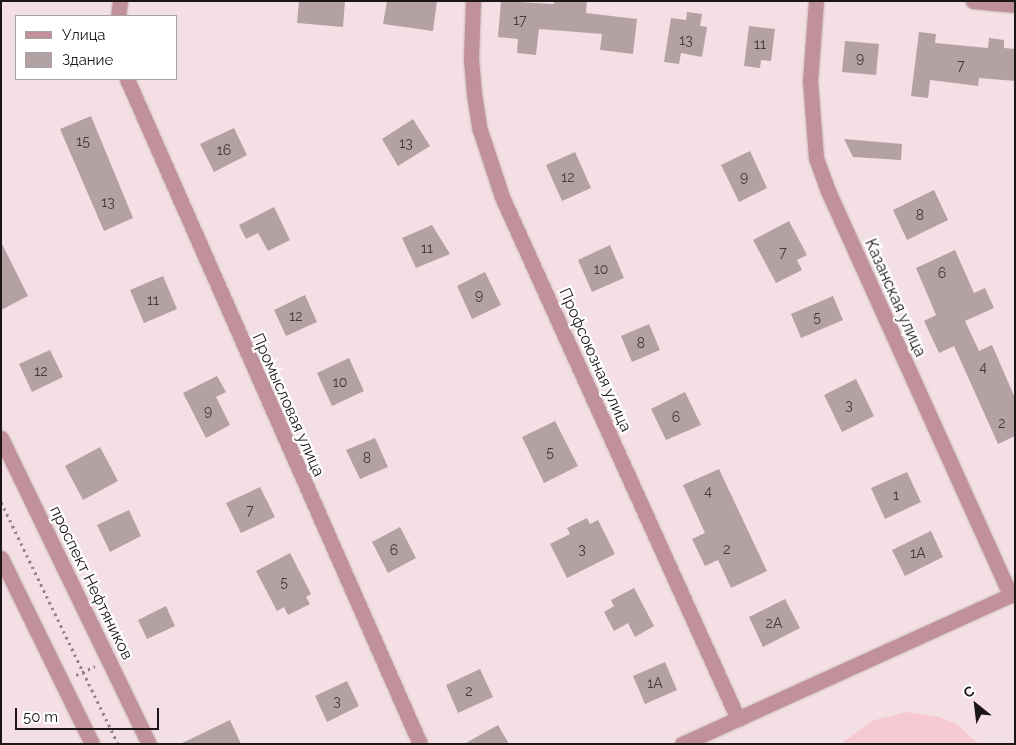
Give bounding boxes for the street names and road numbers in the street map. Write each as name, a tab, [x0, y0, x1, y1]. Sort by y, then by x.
street label: Казанская улица	[860, 236, 930, 360]
street label: Профсоюзная улица	[555, 285, 635, 435]
street label: Промысловая улица	[248, 330, 328, 480]
street label: проспект Нефтяников	[45, 503, 137, 663]

